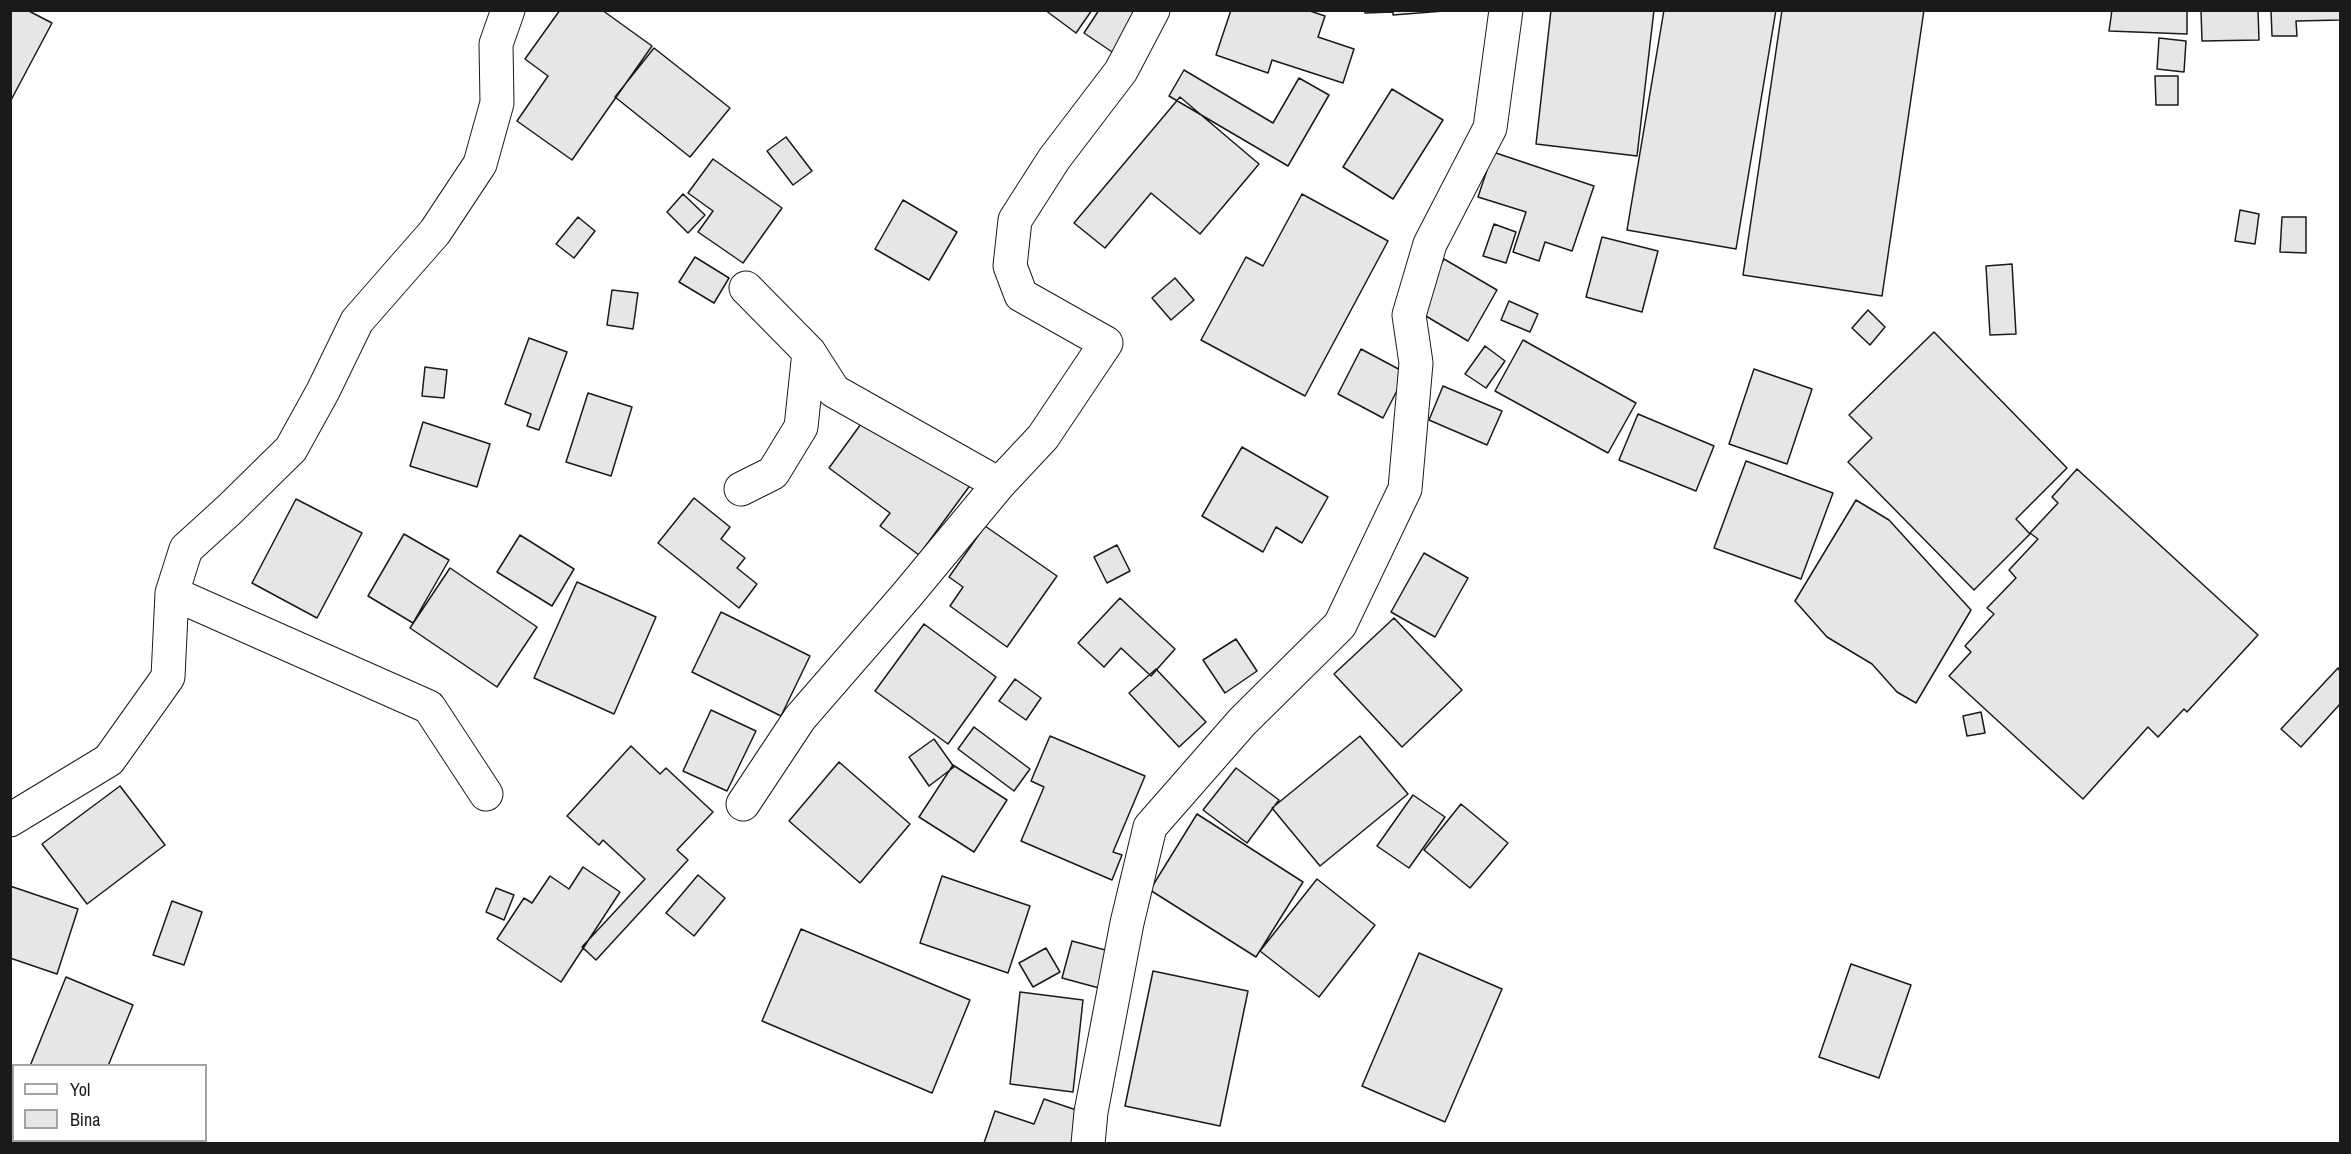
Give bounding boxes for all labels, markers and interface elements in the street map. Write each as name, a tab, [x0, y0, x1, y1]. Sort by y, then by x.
legend	[12, 1064, 207, 1142]
text: Yol	[70, 1077, 90, 1102]
text: Bina	[70, 1107, 100, 1132]

